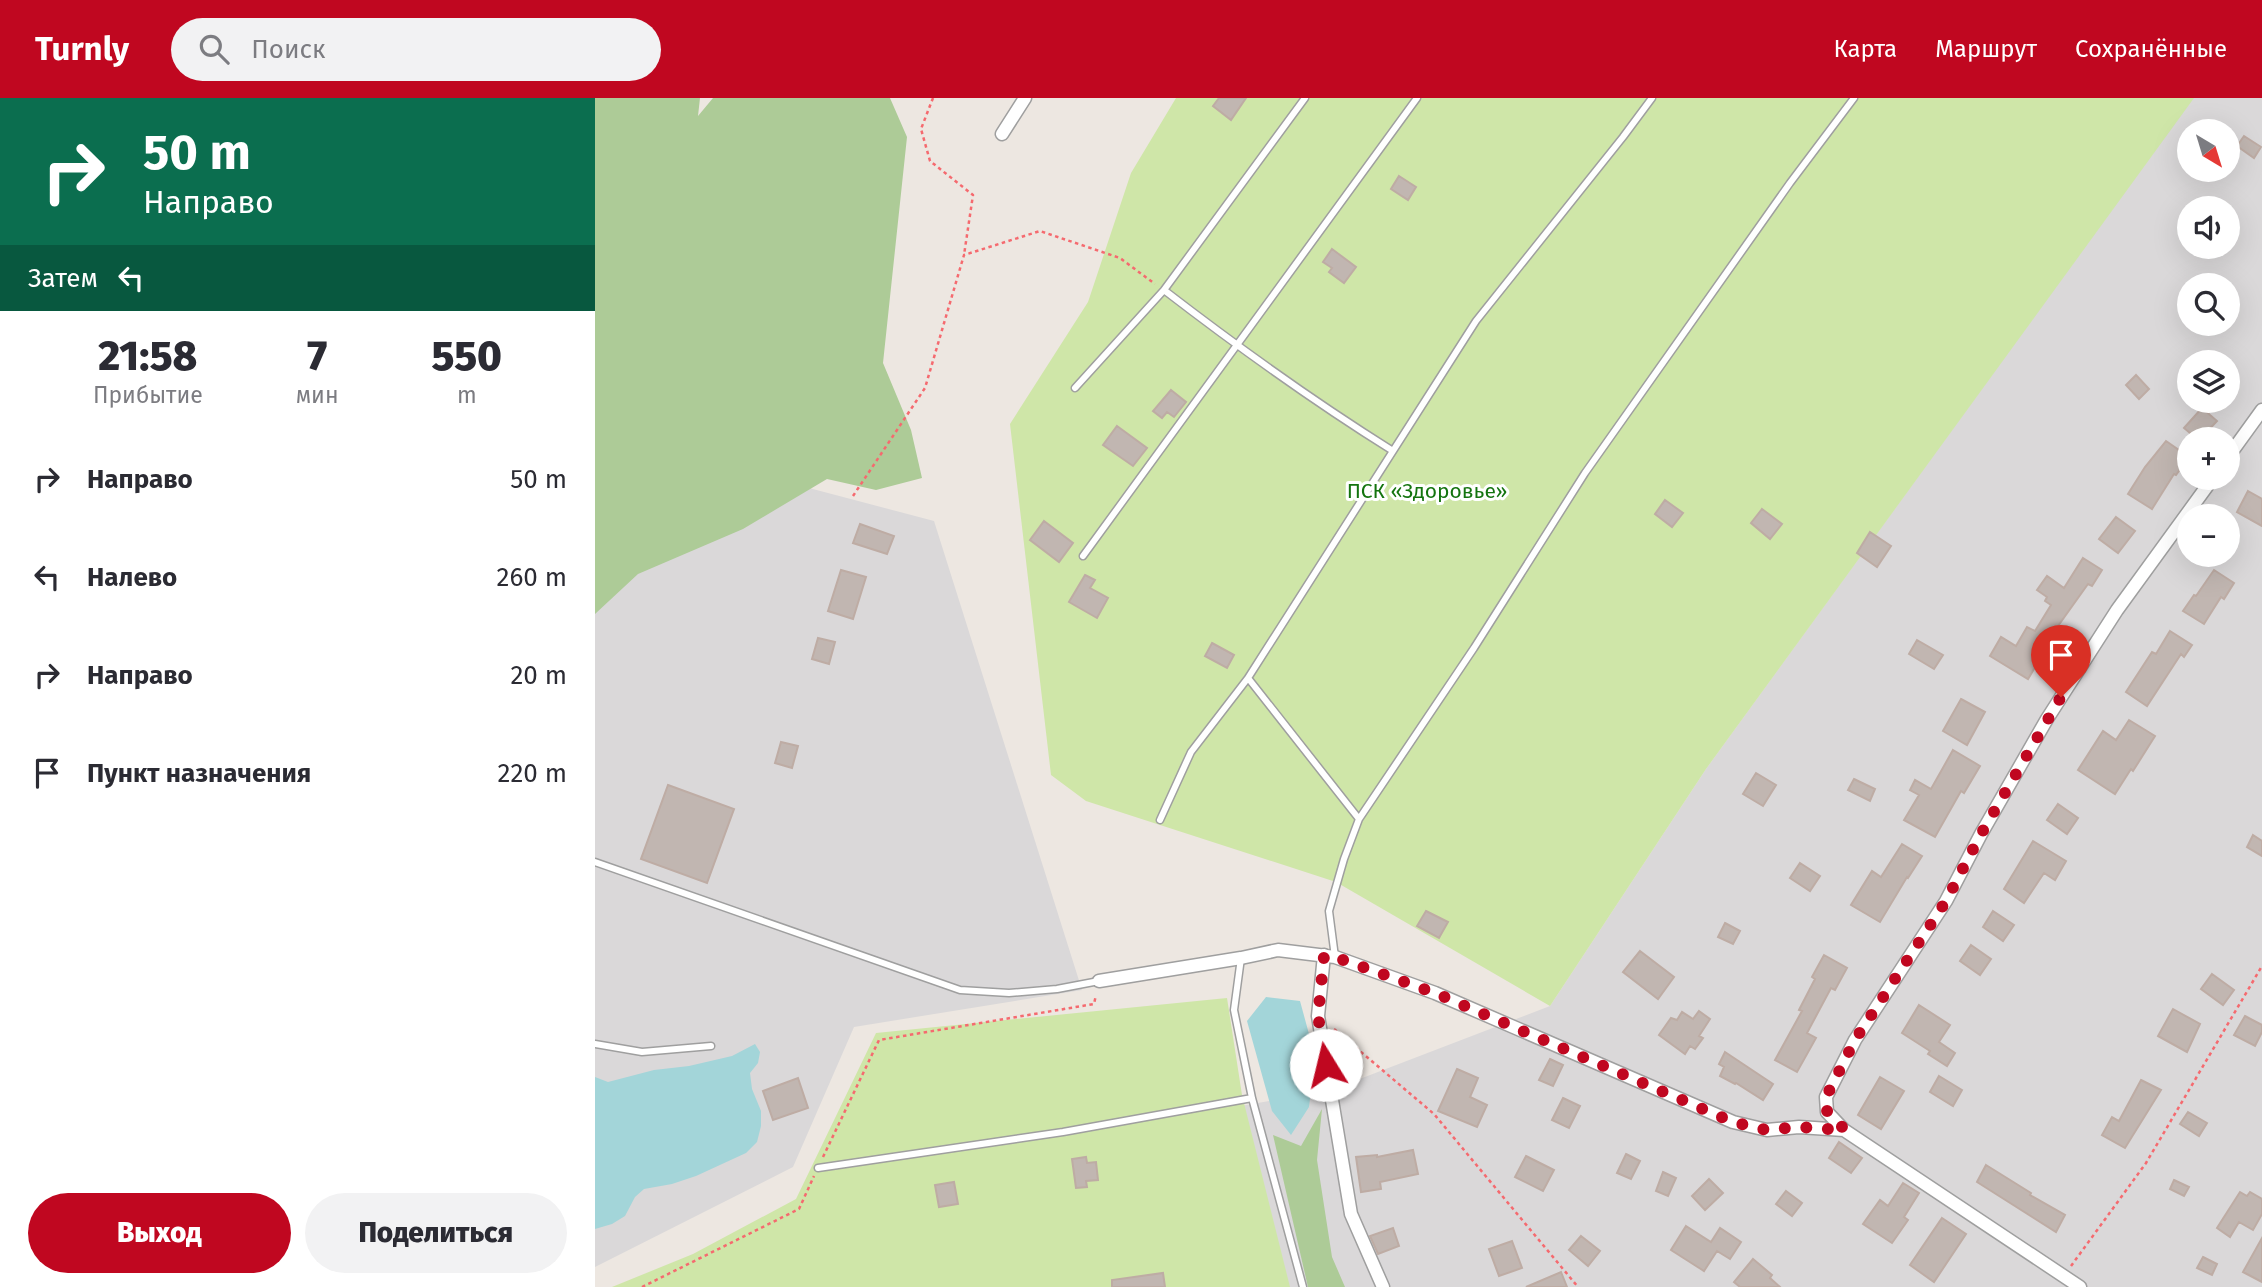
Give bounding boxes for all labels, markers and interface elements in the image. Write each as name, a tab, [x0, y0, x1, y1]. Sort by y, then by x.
search box	[171, 18, 661, 81]
text: Turnly	[35, 29, 129, 69]
icon: search	[195, 30, 233, 68]
text: Поиск	[251, 34, 325, 65]
text: Карта	[1834, 35, 1897, 63]
text: Маршрут	[1935, 35, 2037, 63]
text: Сохранённые	[2075, 35, 2227, 63]
north arrow	[2177, 119, 2240, 182]
map controls	[2177, 119, 2240, 567]
text: 50 m	[143, 123, 251, 182]
icon: right	[28, 126, 119, 217]
text: Направо	[143, 183, 274, 221]
button: sound	[2177, 196, 2240, 259]
icon: left	[112, 259, 150, 297]
text: Затем	[28, 263, 98, 294]
button: search	[2177, 273, 2240, 336]
text: 21:58	[98, 331, 197, 381]
text: 7	[307, 331, 327, 381]
text: 550	[431, 331, 502, 381]
button: layers	[2177, 350, 2240, 413]
text: Прибытие	[93, 381, 203, 409]
text: мин	[296, 381, 339, 409]
text: m	[457, 381, 477, 409]
button: +	[2177, 427, 2240, 490]
icon: right	[28, 460, 66, 498]
text: Направо	[87, 464, 193, 495]
text: 50 m	[510, 464, 567, 495]
park label: ПСК «Здоровье»	[1347, 478, 1507, 504]
button: −	[2177, 504, 2240, 567]
icon: left	[28, 558, 66, 596]
text: Налево	[87, 562, 177, 593]
text: 260 m	[497, 562, 567, 593]
pin	[2031, 625, 2091, 697]
icon: arrive	[2042, 636, 2080, 674]
icon: right	[28, 656, 66, 694]
text: Направо	[87, 660, 193, 691]
text: 20 m	[510, 660, 567, 691]
icon: arrive	[28, 754, 66, 792]
text: Пункт назначения	[87, 758, 311, 789]
text: 220 m	[498, 758, 567, 789]
position arrow	[1289, 1028, 1363, 1102]
button: Выход	[28, 1193, 291, 1273]
button: Поделиться	[305, 1193, 567, 1273]

